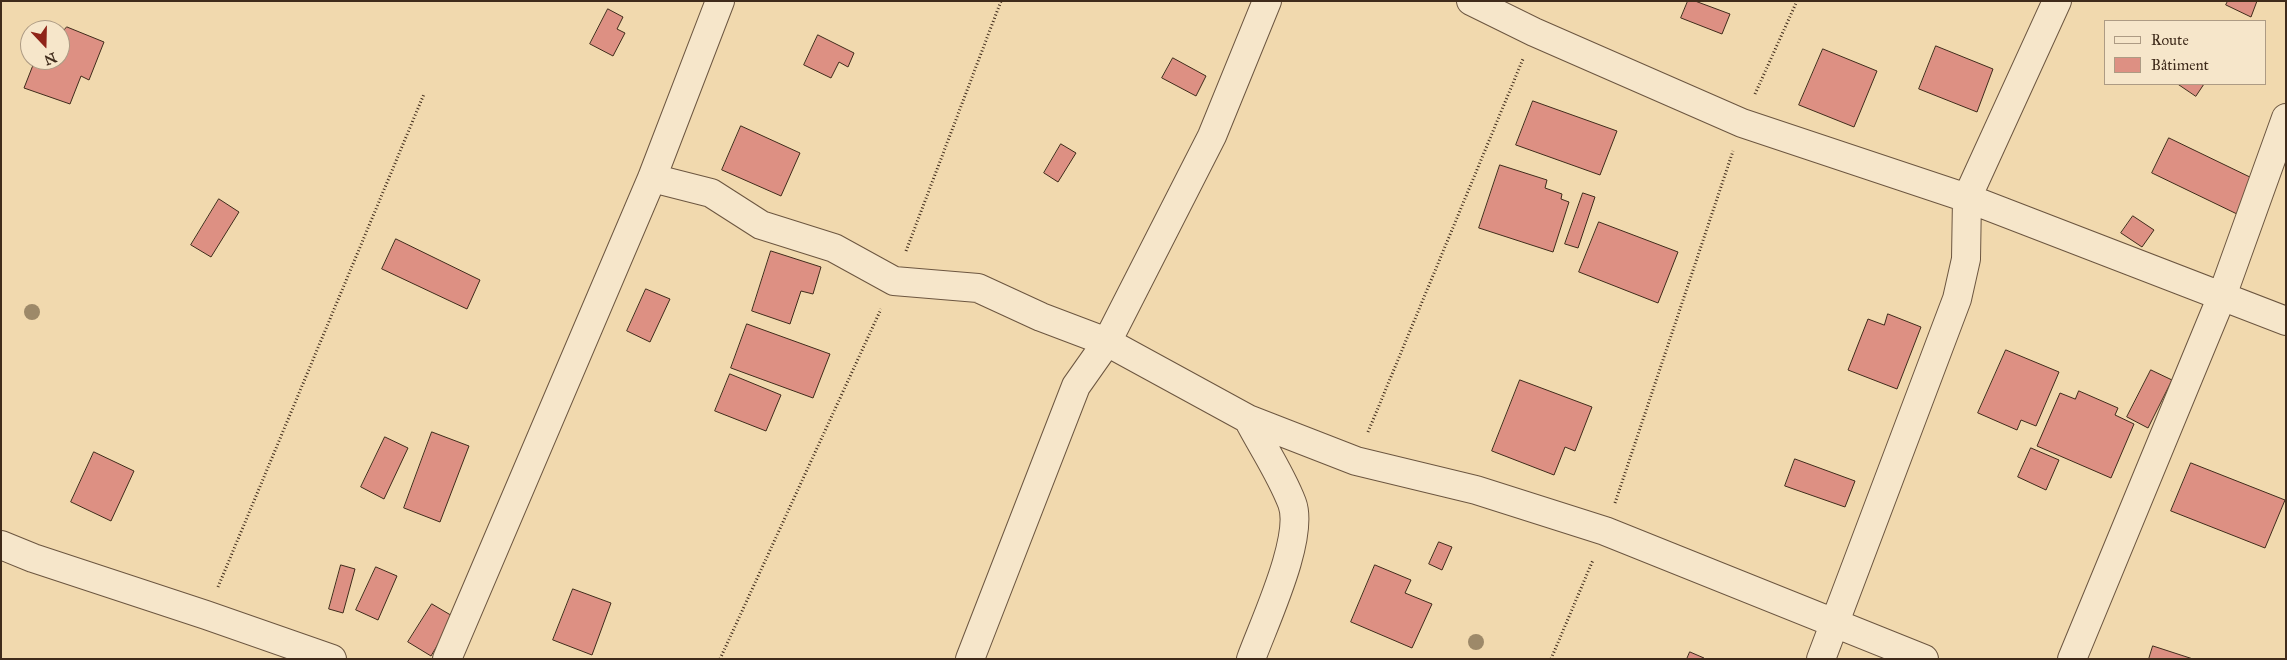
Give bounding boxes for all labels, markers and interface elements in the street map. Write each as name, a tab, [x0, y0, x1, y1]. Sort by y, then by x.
north arrow	[20, 20, 70, 70]
legend	[2104, 20, 2267, 85]
text: Route	[2151, 31, 2189, 49]
text: N	[42, 48, 59, 69]
text: Bâtiment	[2151, 56, 2209, 74]

